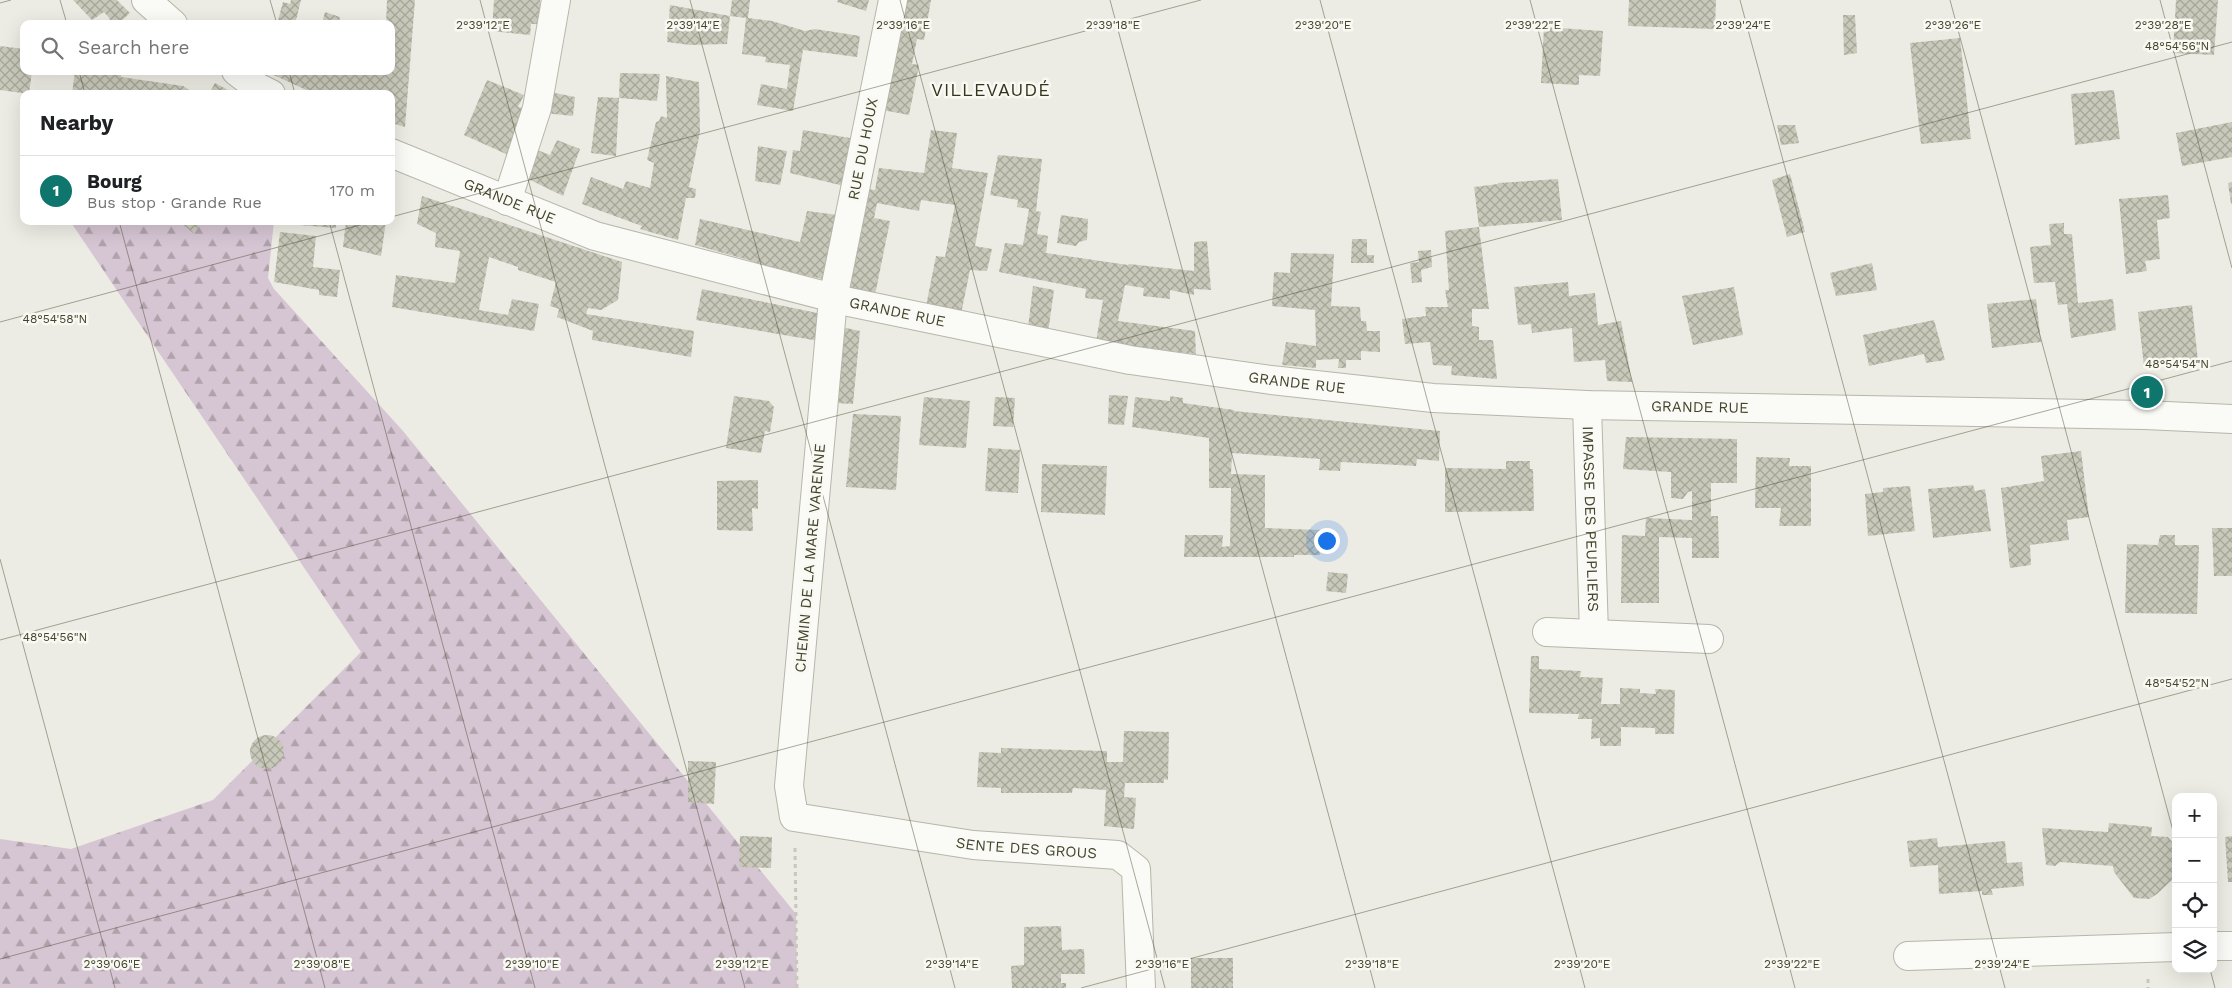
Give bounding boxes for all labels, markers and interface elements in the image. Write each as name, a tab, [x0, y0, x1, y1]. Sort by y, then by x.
text: 2°39'12"E	[456, 18, 510, 32]
text: 2°39'14"E	[666, 18, 720, 32]
text: 2°39'16"E	[876, 18, 930, 32]
text: 2°39'18"E	[1086, 18, 1140, 32]
text: 2°39'20"E	[1295, 18, 1352, 32]
text: 2°39'22"E	[1505, 18, 1561, 32]
text: 2°39'24"E	[1715, 18, 1771, 32]
text: 2°39'26"E	[1925, 18, 1982, 32]
text: 2°39'28"E	[2135, 18, 2192, 32]
search box	[20, 20, 395, 75]
icon: search	[38, 34, 66, 62]
text: Search here	[78, 36, 189, 59]
text: 48°54'56"N	[2145, 39, 2209, 53]
district label: VILLEVAUDÉ	[931, 79, 1051, 100]
street label: RUE DU HOUX	[844, 96, 882, 202]
text: Nearby	[40, 110, 113, 135]
text: Bourg	[87, 170, 142, 193]
street label: GRANDE RUE	[461, 175, 558, 228]
text: 1	[53, 181, 59, 200]
text: 170 m	[329, 181, 375, 200]
text: Bus stop · Grande Rue	[87, 193, 262, 212]
street label: GRANDE RUE	[848, 293, 947, 331]
text: 48°54'58"N	[23, 312, 87, 326]
text: 48°54'54"N	[2145, 357, 2209, 371]
street label: GRANDE RUE	[1247, 368, 1346, 397]
pin: 1	[2131, 373, 2163, 411]
street label: GRANDE RUE	[1651, 397, 1749, 417]
street label: IMPASSE DES PEUPLIERS	[1579, 426, 1602, 612]
street label: CHEMIN DE LA MARE VARENNE	[791, 443, 829, 673]
your location	[1314, 528, 1340, 554]
text: 48°54'56"N	[23, 630, 87, 644]
text: 48°54'52"N	[2145, 676, 2209, 690]
map controls	[2172, 793, 2217, 973]
button: +	[2172, 793, 2217, 838]
street label: SENTE DES GROUS	[955, 833, 1097, 863]
button: −	[2172, 838, 2217, 883]
button: locate	[2172, 883, 2217, 928]
button: layers	[2172, 928, 2217, 973]
text: 2°39'06"E	[84, 957, 141, 971]
text: 2°39'08"E	[293, 957, 351, 971]
text: 2°39'10"E	[505, 957, 560, 971]
text: 2°39'12"E	[715, 957, 769, 971]
text: 2°39'14"E	[925, 957, 979, 971]
text: 2°39'16"E	[1135, 957, 1189, 971]
text: 2°39'18"E	[1345, 957, 1399, 971]
text: 2°39'20"E	[1554, 957, 1611, 971]
text: 2°39'22"E	[1764, 957, 1820, 971]
text: 2°39'24"E	[1974, 957, 2030, 971]

